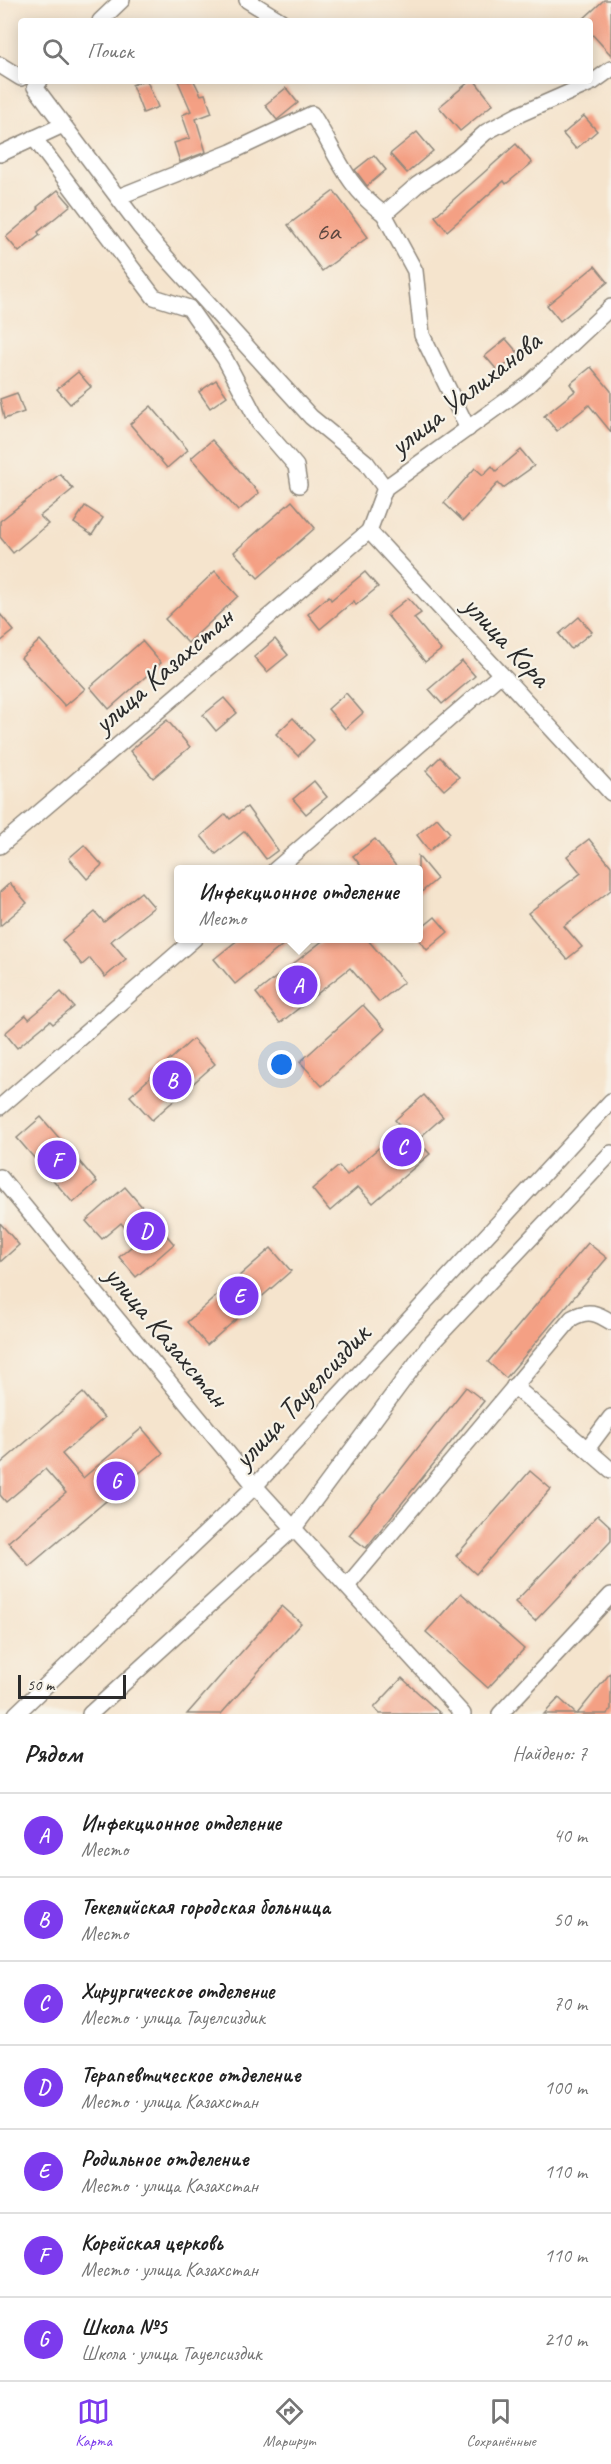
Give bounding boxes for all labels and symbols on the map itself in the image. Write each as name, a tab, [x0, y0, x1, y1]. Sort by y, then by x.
house number: 6а	[316, 214, 342, 248]
street label: улица Уалиханова	[380, 321, 550, 465]
street label: улица Кора	[453, 586, 561, 696]
street label: улица Казахстан	[83, 597, 243, 743]
pin: A	[278, 962, 318, 1008]
your location	[267, 1050, 296, 1079]
pin: B	[152, 1058, 192, 1102]
pin: C	[382, 1124, 422, 1170]
pin: F	[38, 1138, 76, 1182]
pin: D	[126, 1208, 166, 1254]
street label: улица Казахстан	[95, 1255, 239, 1416]
pin: E	[220, 1274, 258, 1318]
street label: улица Тауелсиздик	[223, 1314, 379, 1478]
pin: G	[96, 1458, 136, 1504]
scale bar	[18, 1672, 126, 1700]

